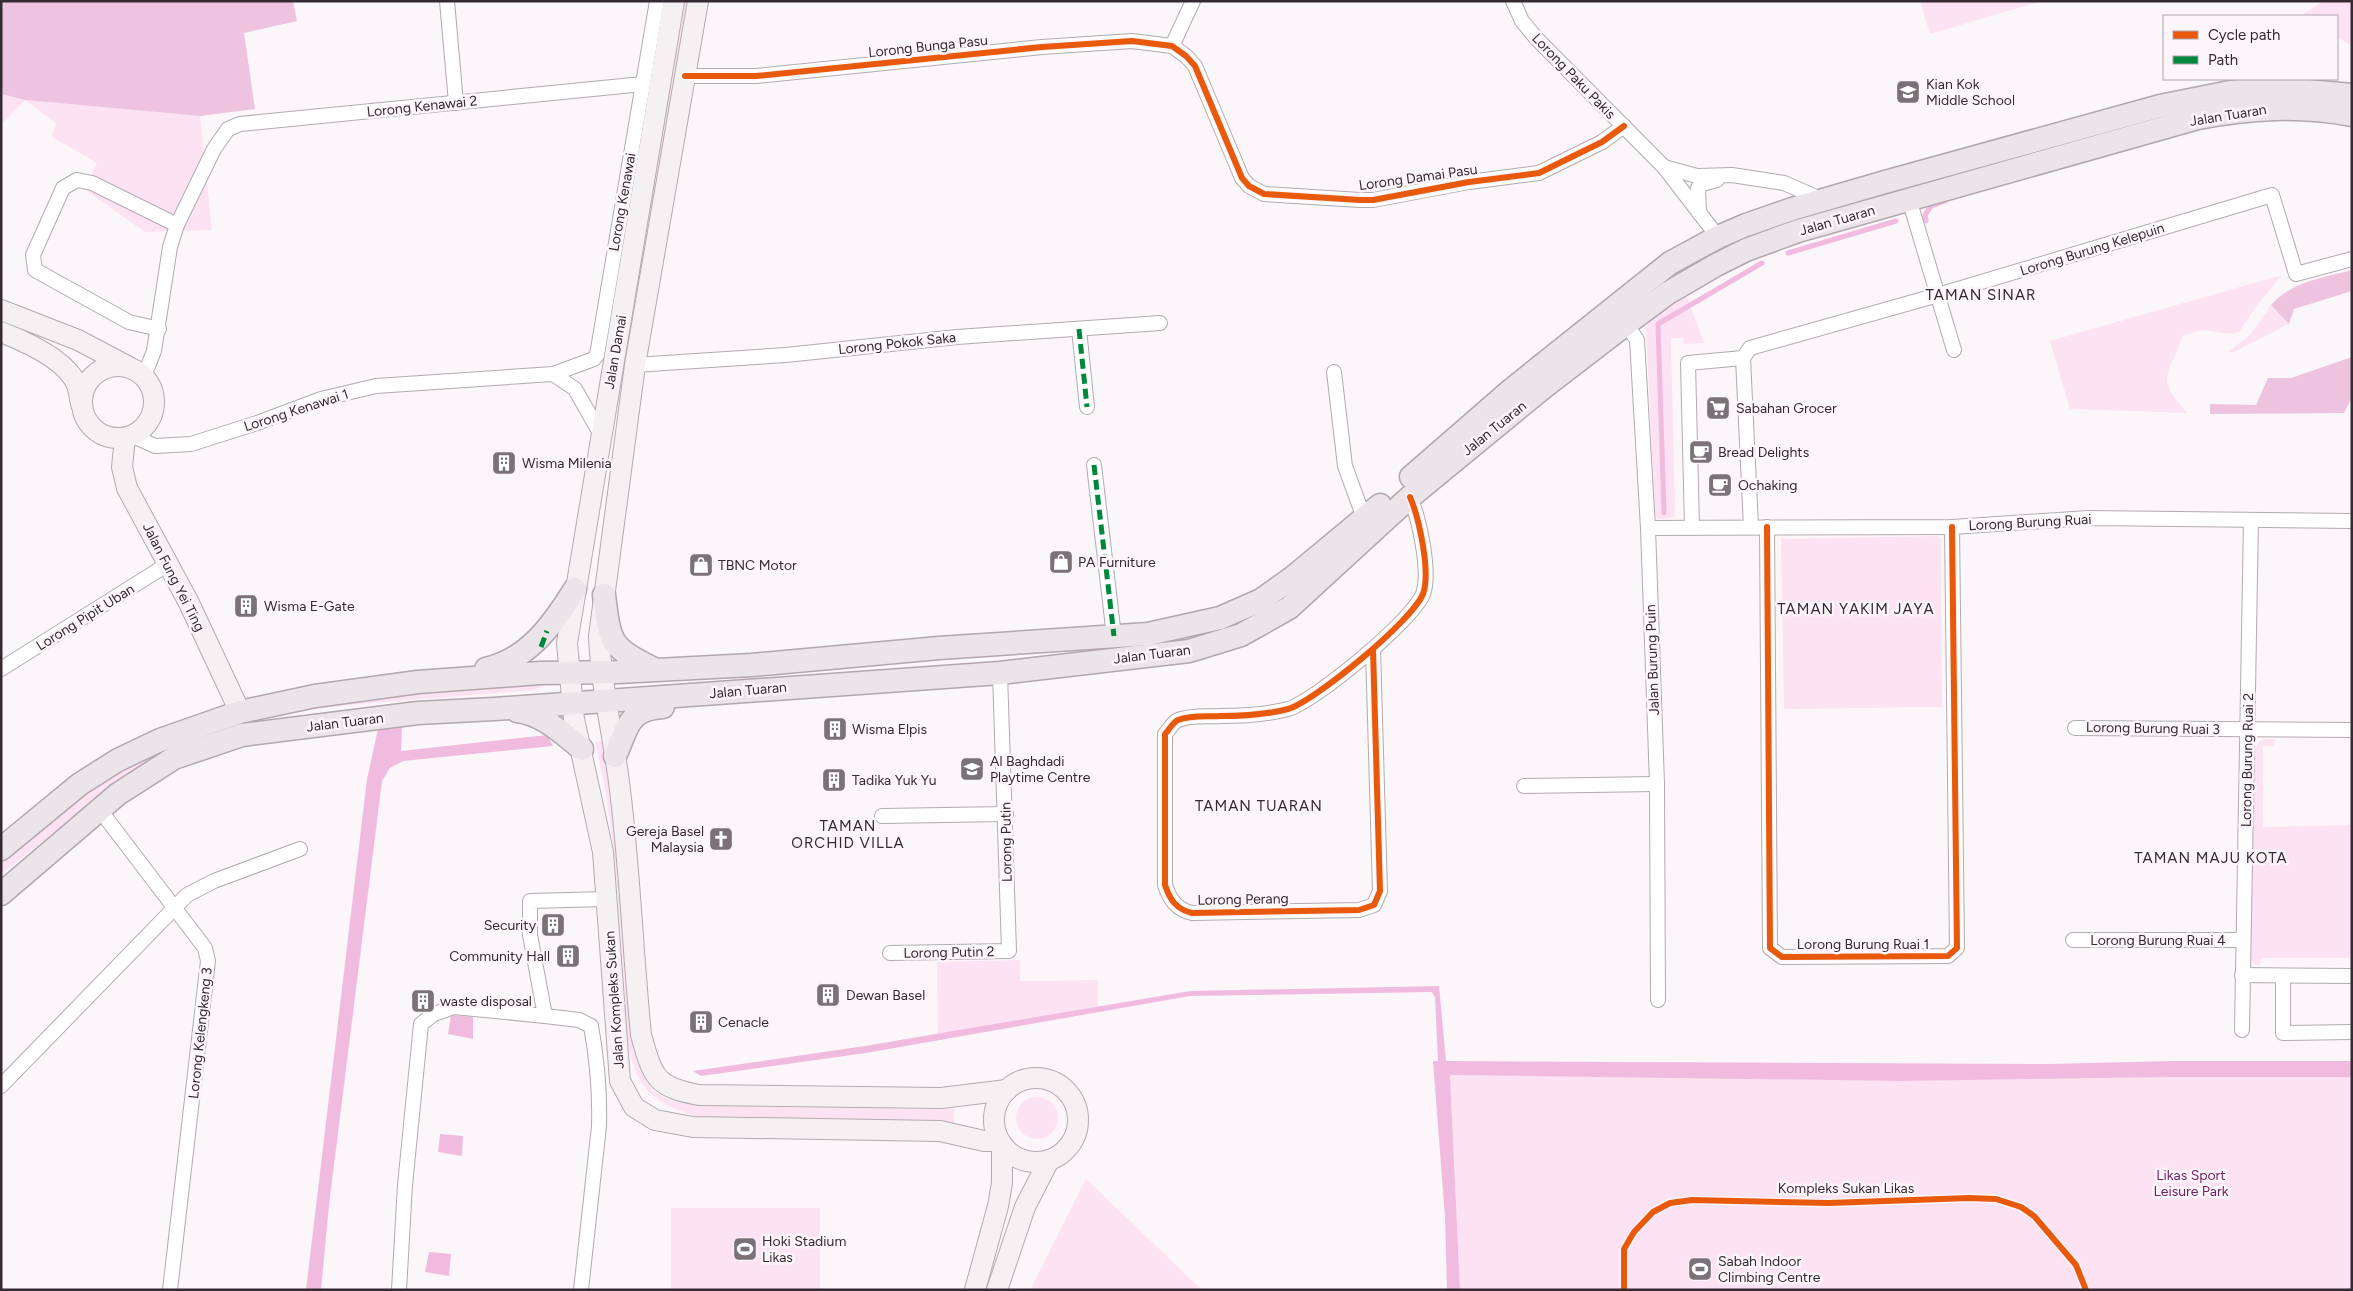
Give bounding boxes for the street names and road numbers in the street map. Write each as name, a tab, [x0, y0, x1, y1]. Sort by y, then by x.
street label: Lorong Paku Pakis	[1528, 30, 1619, 123]
street label: Lorong Bunga Pasu	[867, 32, 989, 61]
street label: Lorong Kenawai 2	[366, 92, 478, 121]
street label: Jalan Tuaran	[2188, 101, 2268, 130]
street label: Lorong Kenawai	[605, 151, 640, 253]
street label: Lorong Damai Pasu	[1358, 161, 1479, 194]
street label: Jalan Tuaran	[1798, 202, 1877, 239]
street label: Lorong Burung Kelepuin	[2018, 219, 2167, 280]
street label: Jalan Damai	[601, 314, 630, 390]
street label: Lorong Pokok Saka	[837, 329, 957, 358]
street label: Lorong Kenawai 1	[242, 386, 351, 435]
street label: Jalan Tuaran	[1459, 397, 1530, 459]
street label: Lorong Burung Ruai	[1968, 511, 2092, 534]
street label: Jalan Fung Yei Ting	[139, 520, 208, 634]
street label: Lorong Pipit Uban	[33, 580, 138, 654]
street label: Jalan Burung Puin	[1642, 604, 1663, 716]
street label: Jalan Tuaran	[1113, 641, 1192, 668]
street label: Jalan Tuaran	[709, 679, 788, 702]
street label: Lorong Burung Ruai 2	[2238, 693, 2257, 827]
street label: Jalan Tuaran	[306, 709, 385, 736]
street label: Lorong Burung Ruai 3	[2086, 719, 2220, 738]
street label: Lorong Putin	[997, 802, 1016, 882]
street label: Lorong Perang	[1197, 890, 1289, 909]
street label: Jalan Kompleks Sukan	[601, 930, 628, 1069]
street label: Lorong Burung Ruai 4	[2090, 932, 2226, 949]
street label: Lorong Burung Ruai 1	[1797, 936, 1929, 953]
street label: Lorong Putin 2	[903, 943, 995, 962]
street label: Lorong Kelengkeng 3	[185, 967, 216, 1100]
street label: Kompleks Sukan Likas	[1778, 1180, 1914, 1197]

